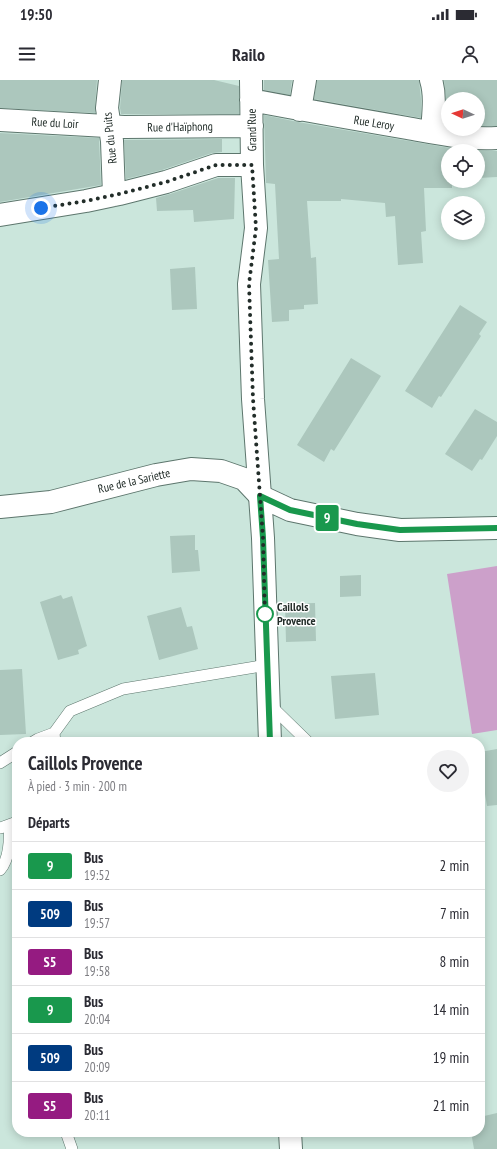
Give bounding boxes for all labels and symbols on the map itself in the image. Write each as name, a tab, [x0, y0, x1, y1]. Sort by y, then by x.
north arrow	[441, 92, 485, 136]
street label: Grand'Rue	[244, 109, 259, 151]
street label: Rue du Puits	[99, 112, 120, 165]
street label: Rue Leroy	[353, 112, 396, 133]
street label: Rue du Loir	[31, 114, 80, 131]
street label: Rue d'Haïphong	[147, 118, 213, 135]
your location	[31, 198, 51, 218]
street label: Rue de la Sariette	[96, 465, 171, 496]
line badge: 9	[314, 505, 340, 531]
place label: Caillols Provence	[277, 599, 316, 628]
marker: Caillols Provence	[256, 605, 274, 623]

